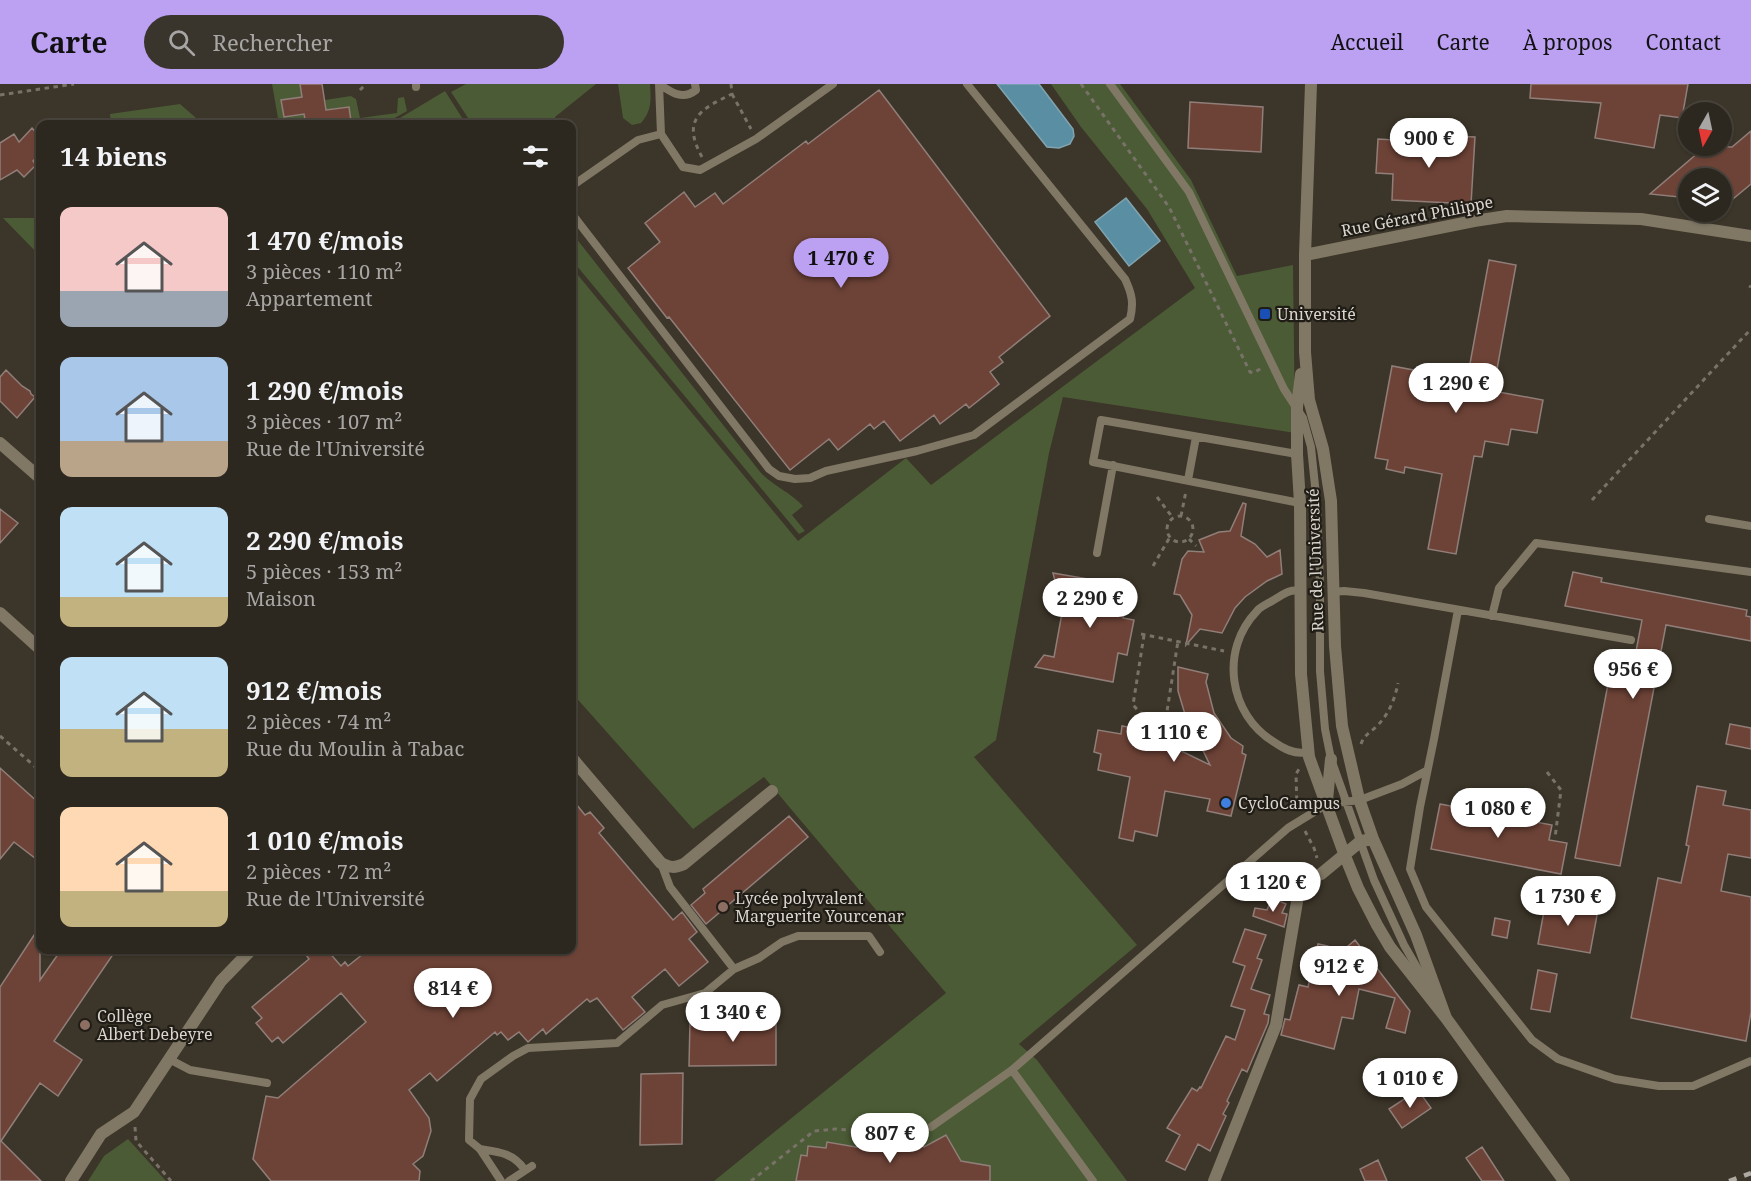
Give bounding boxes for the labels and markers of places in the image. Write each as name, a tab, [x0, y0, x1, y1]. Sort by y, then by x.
pin: 900 €	[1387, 118, 1471, 169]
pin: 1 470 €	[786, 238, 896, 289]
place label: Université	[1277, 303, 1356, 325]
marker: Université	[1258, 307, 1272, 321]
pin: 1 290 €	[1401, 363, 1511, 414]
pin: 2 290 €	[1035, 578, 1145, 629]
pin: 956 €	[1591, 649, 1675, 700]
pin: 1 110 €	[1119, 712, 1229, 763]
pin: 1 080 €	[1443, 788, 1553, 839]
place label: CycloCampus	[1238, 792, 1340, 814]
marker: CycloCampus	[1219, 796, 1233, 810]
pin: 1 120 €	[1218, 862, 1328, 913]
pin: 1 730 €	[1513, 876, 1623, 927]
place label: Lycée polyvalent Marguerite Yourcenar	[735, 887, 904, 927]
marker: Lycée polyvalent Marguerite Yourcenar	[716, 900, 730, 914]
pin: 912 €	[1297, 946, 1381, 997]
pin: 814 €	[411, 968, 495, 1019]
pin: 1 340 €	[678, 992, 788, 1043]
place label: Collège Albert Debeyre	[97, 1005, 213, 1045]
marker: Collège Albert Debeyre	[78, 1018, 92, 1032]
pin: 1 010 €	[1355, 1058, 1465, 1109]
pin: 807 €	[848, 1113, 932, 1164]

